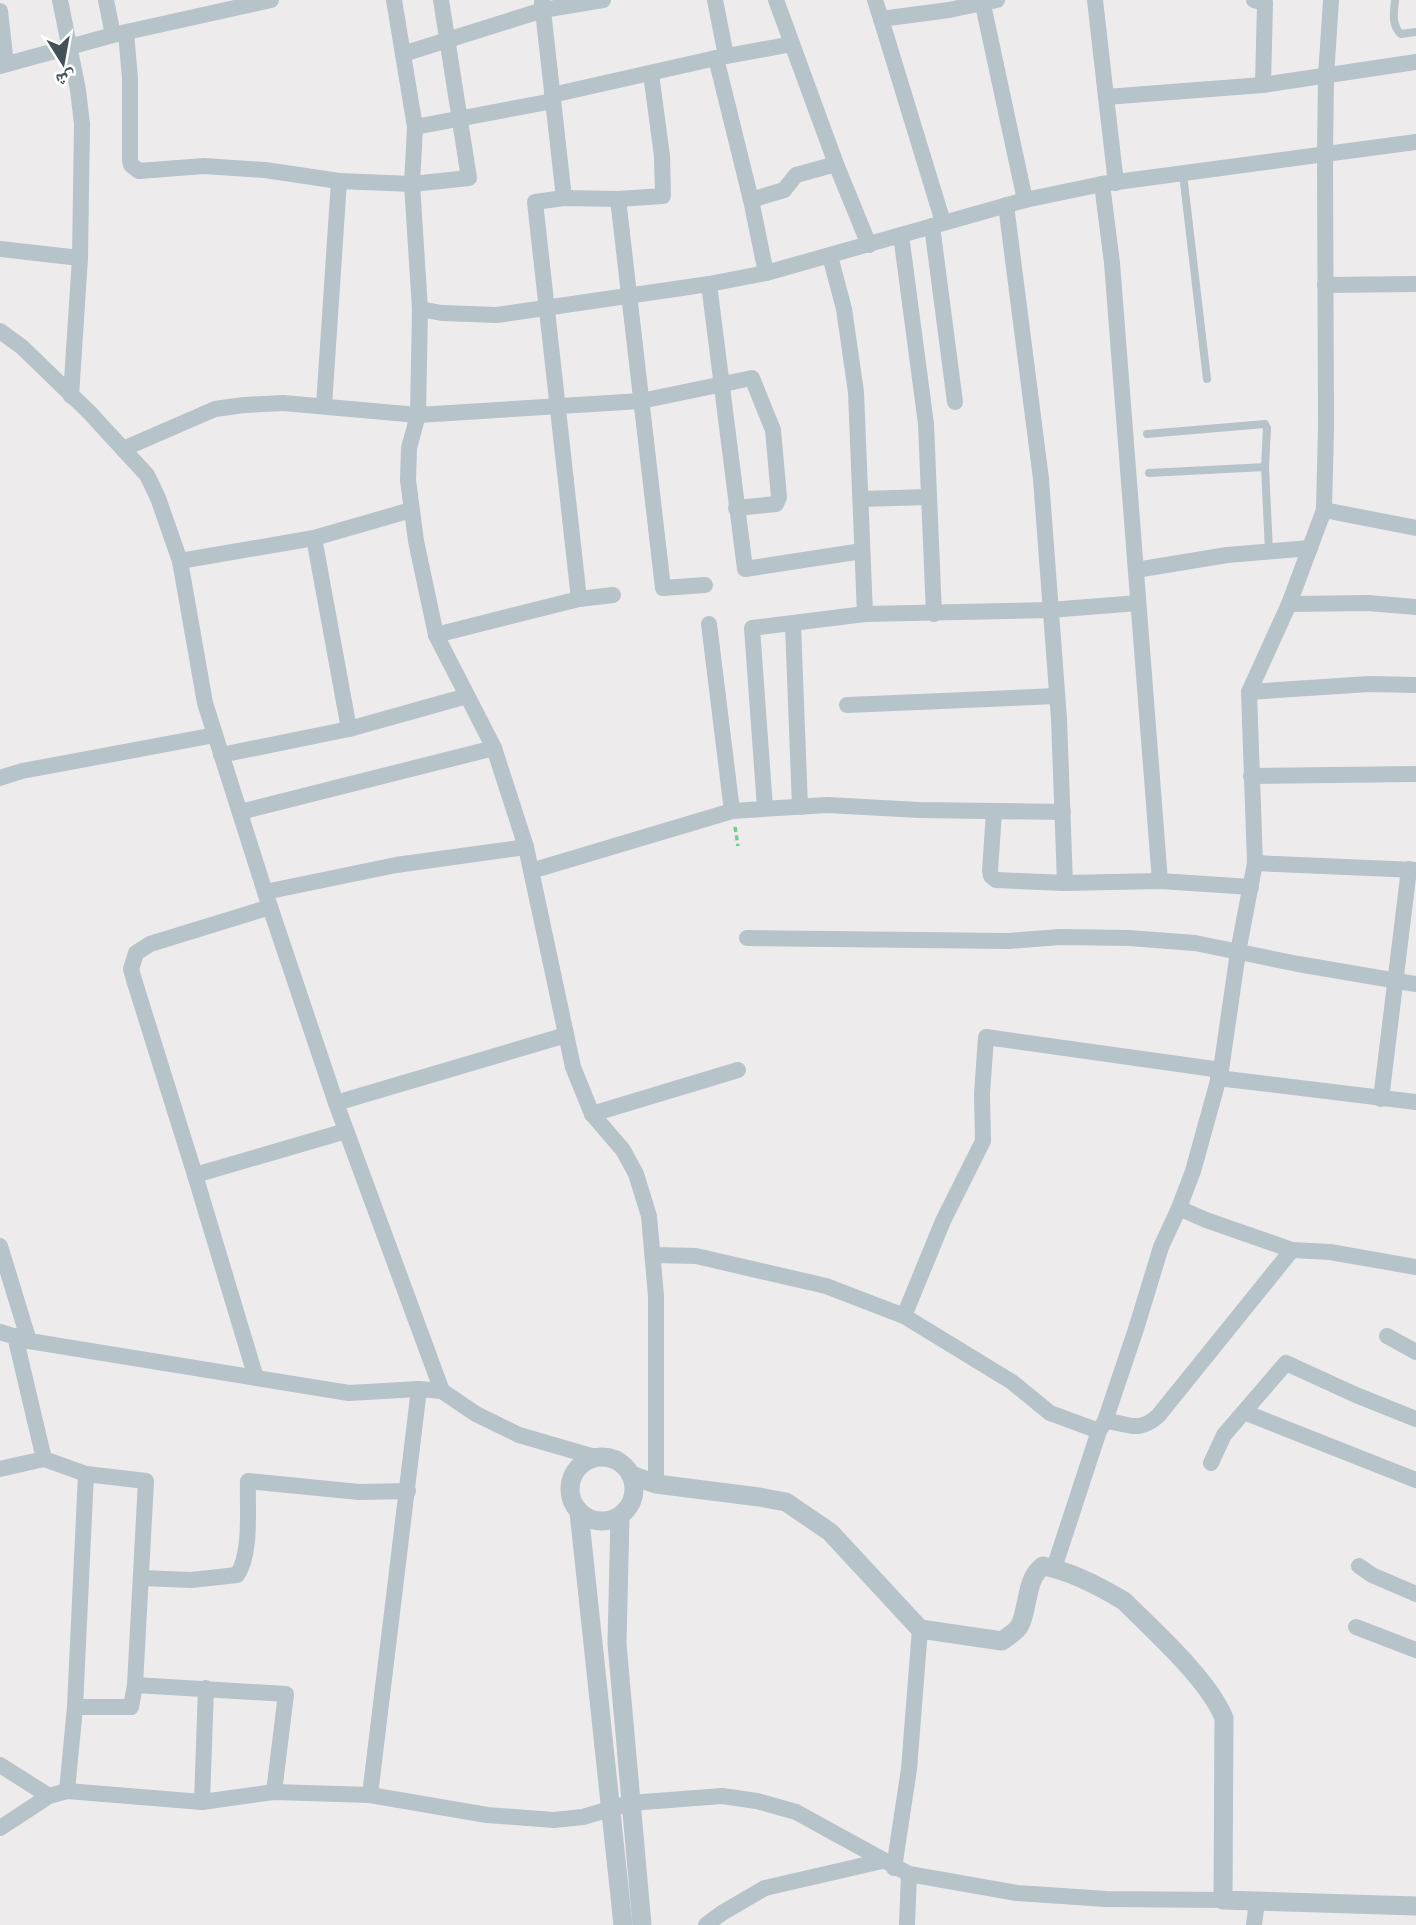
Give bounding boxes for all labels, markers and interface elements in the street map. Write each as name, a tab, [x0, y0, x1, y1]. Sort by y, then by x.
north arrow	[28, 28, 98, 98]
text: ش	[54, 65, 79, 94]

